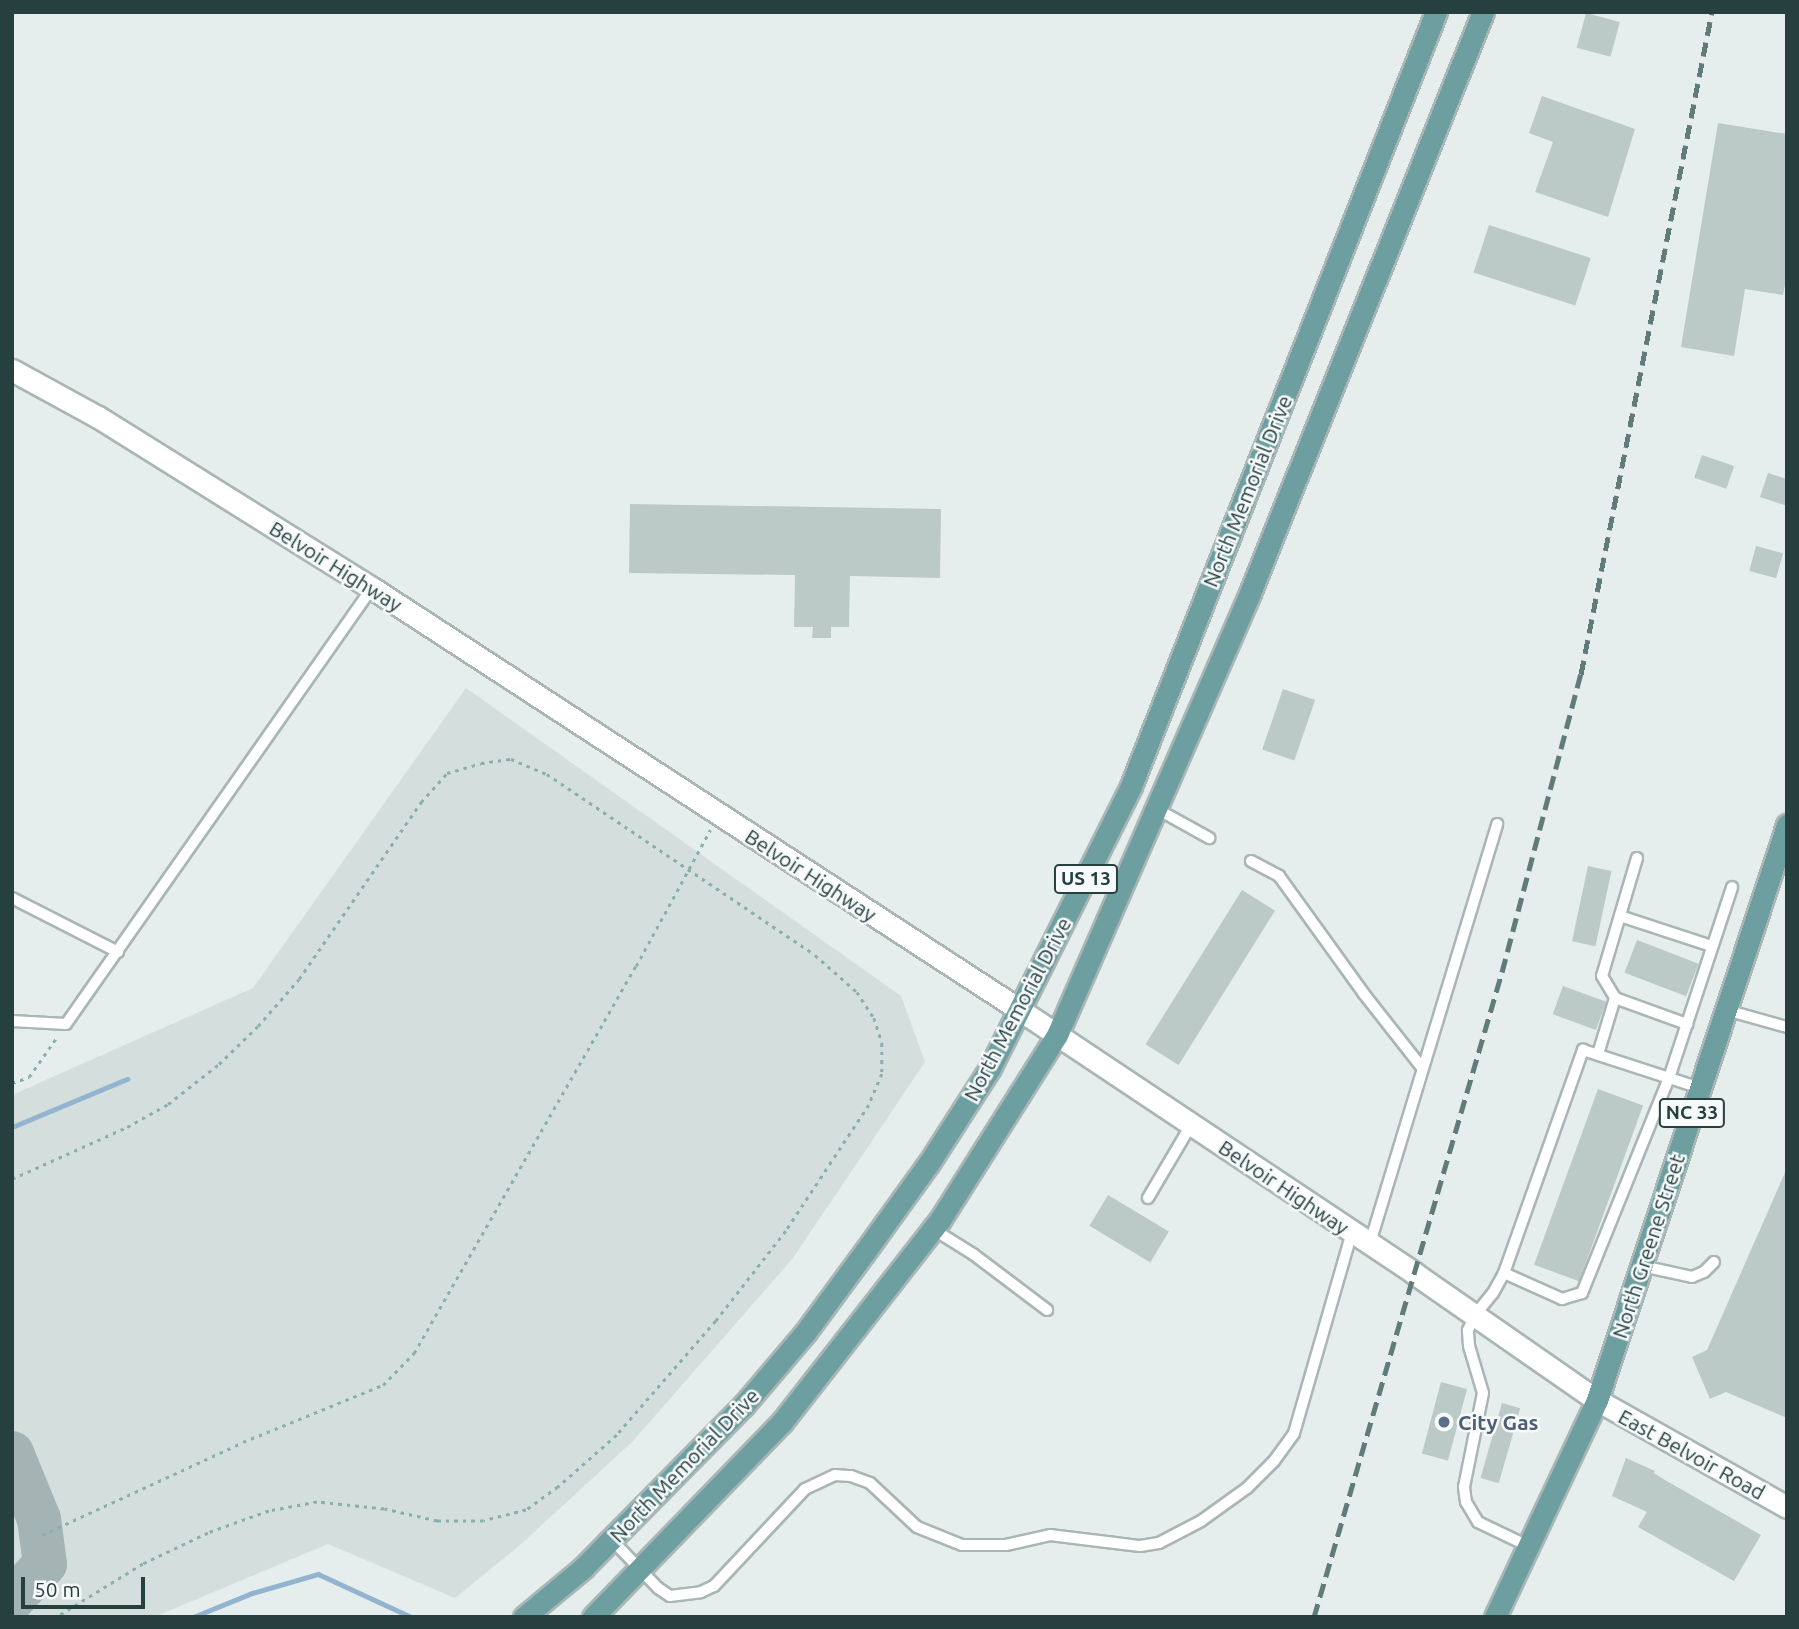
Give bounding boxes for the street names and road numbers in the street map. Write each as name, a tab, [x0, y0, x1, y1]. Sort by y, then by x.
street label: North Memorial Drive	[1197, 392, 1297, 590]
street label: Belvoir Highway	[265, 515, 407, 617]
street label: Belvoir Highway	[741, 823, 881, 927]
road number: US 13	[1053, 864, 1119, 894]
street label: North Memorial Drive	[958, 913, 1076, 1105]
road number: NC 33	[1659, 1098, 1725, 1128]
street label: Belvoir Highway	[1214, 1134, 1354, 1240]
street label: North Greene Street	[1606, 1151, 1690, 1341]
street label: North Memorial Drive	[604, 1383, 764, 1547]
street label: East Belvoir Road	[1614, 1403, 1770, 1505]

